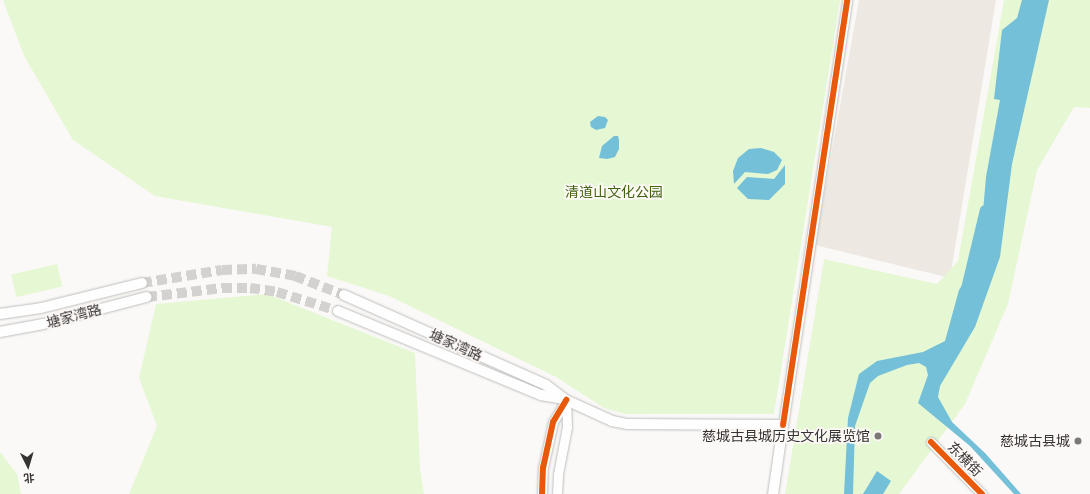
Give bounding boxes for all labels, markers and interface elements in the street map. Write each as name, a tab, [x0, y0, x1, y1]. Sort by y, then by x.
park label: 清道山文化公园	[565, 184, 663, 200]
street label: 塘家湾路	[45, 301, 103, 331]
street label: 塘家湾路	[427, 326, 485, 364]
place label: 慈城古县城历史文化展览馆	[702, 428, 870, 444]
marker: 慈城古县城历史文化展览馆	[873, 431, 883, 441]
place label: 慈城古县城	[1000, 433, 1070, 449]
marker: 慈城古县城	[1073, 436, 1083, 446]
street label: 东横街	[944, 438, 986, 480]
north arrow	[8, 446, 48, 486]
text: 北	[23, 471, 35, 484]

